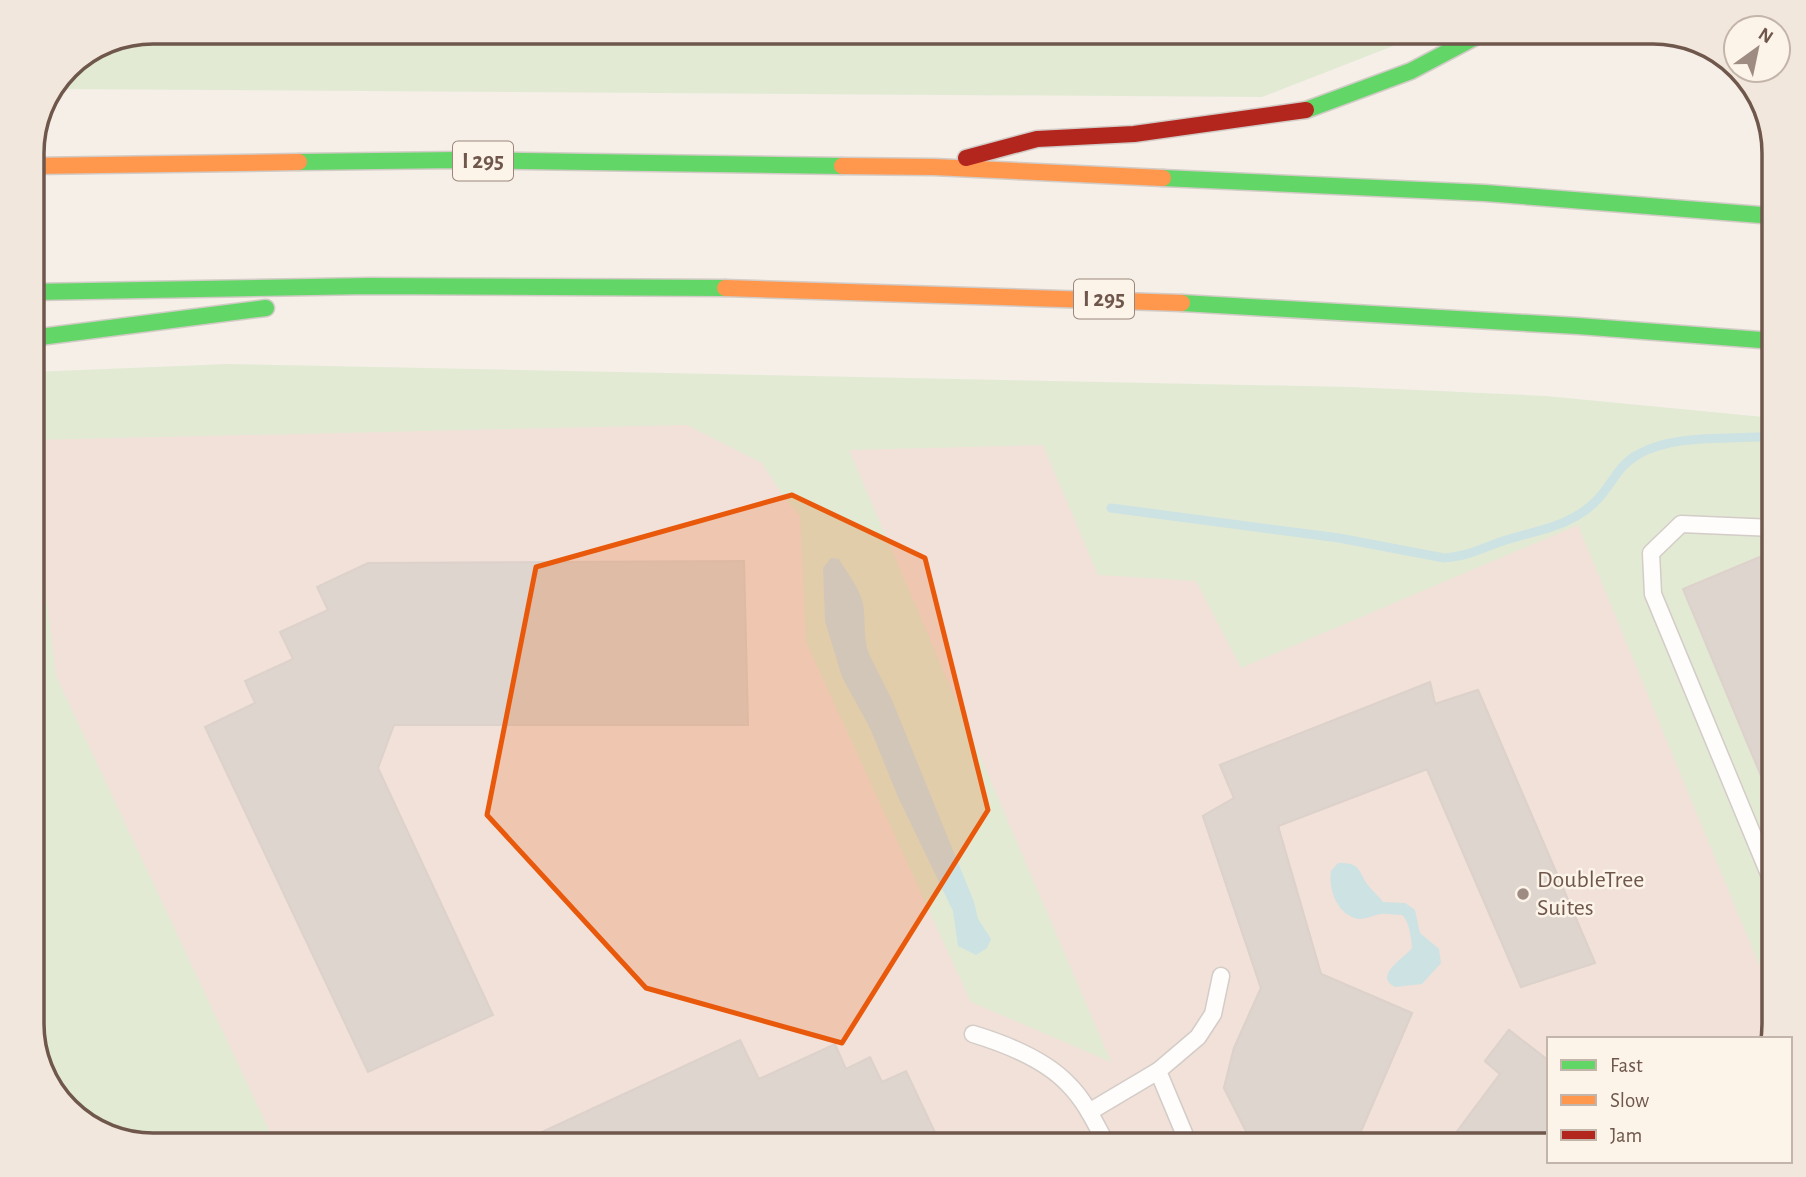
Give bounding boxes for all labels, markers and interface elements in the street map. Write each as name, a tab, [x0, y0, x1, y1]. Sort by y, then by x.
north arrow	[1722, 14, 1792, 84]
text: N	[1755, 24, 1776, 48]
road number: I 295	[453, 142, 513, 180]
road number: I 295	[1074, 280, 1134, 318]
place label: DoubleTree Suites	[1537, 868, 1644, 920]
marker: DoubleTree Suites	[1515, 886, 1531, 902]
legend	[1547, 1037, 1792, 1163]
text: Fast	[1610, 1055, 1643, 1076]
text: Slow	[1610, 1090, 1649, 1111]
text: Jam	[1610, 1125, 1642, 1146]

